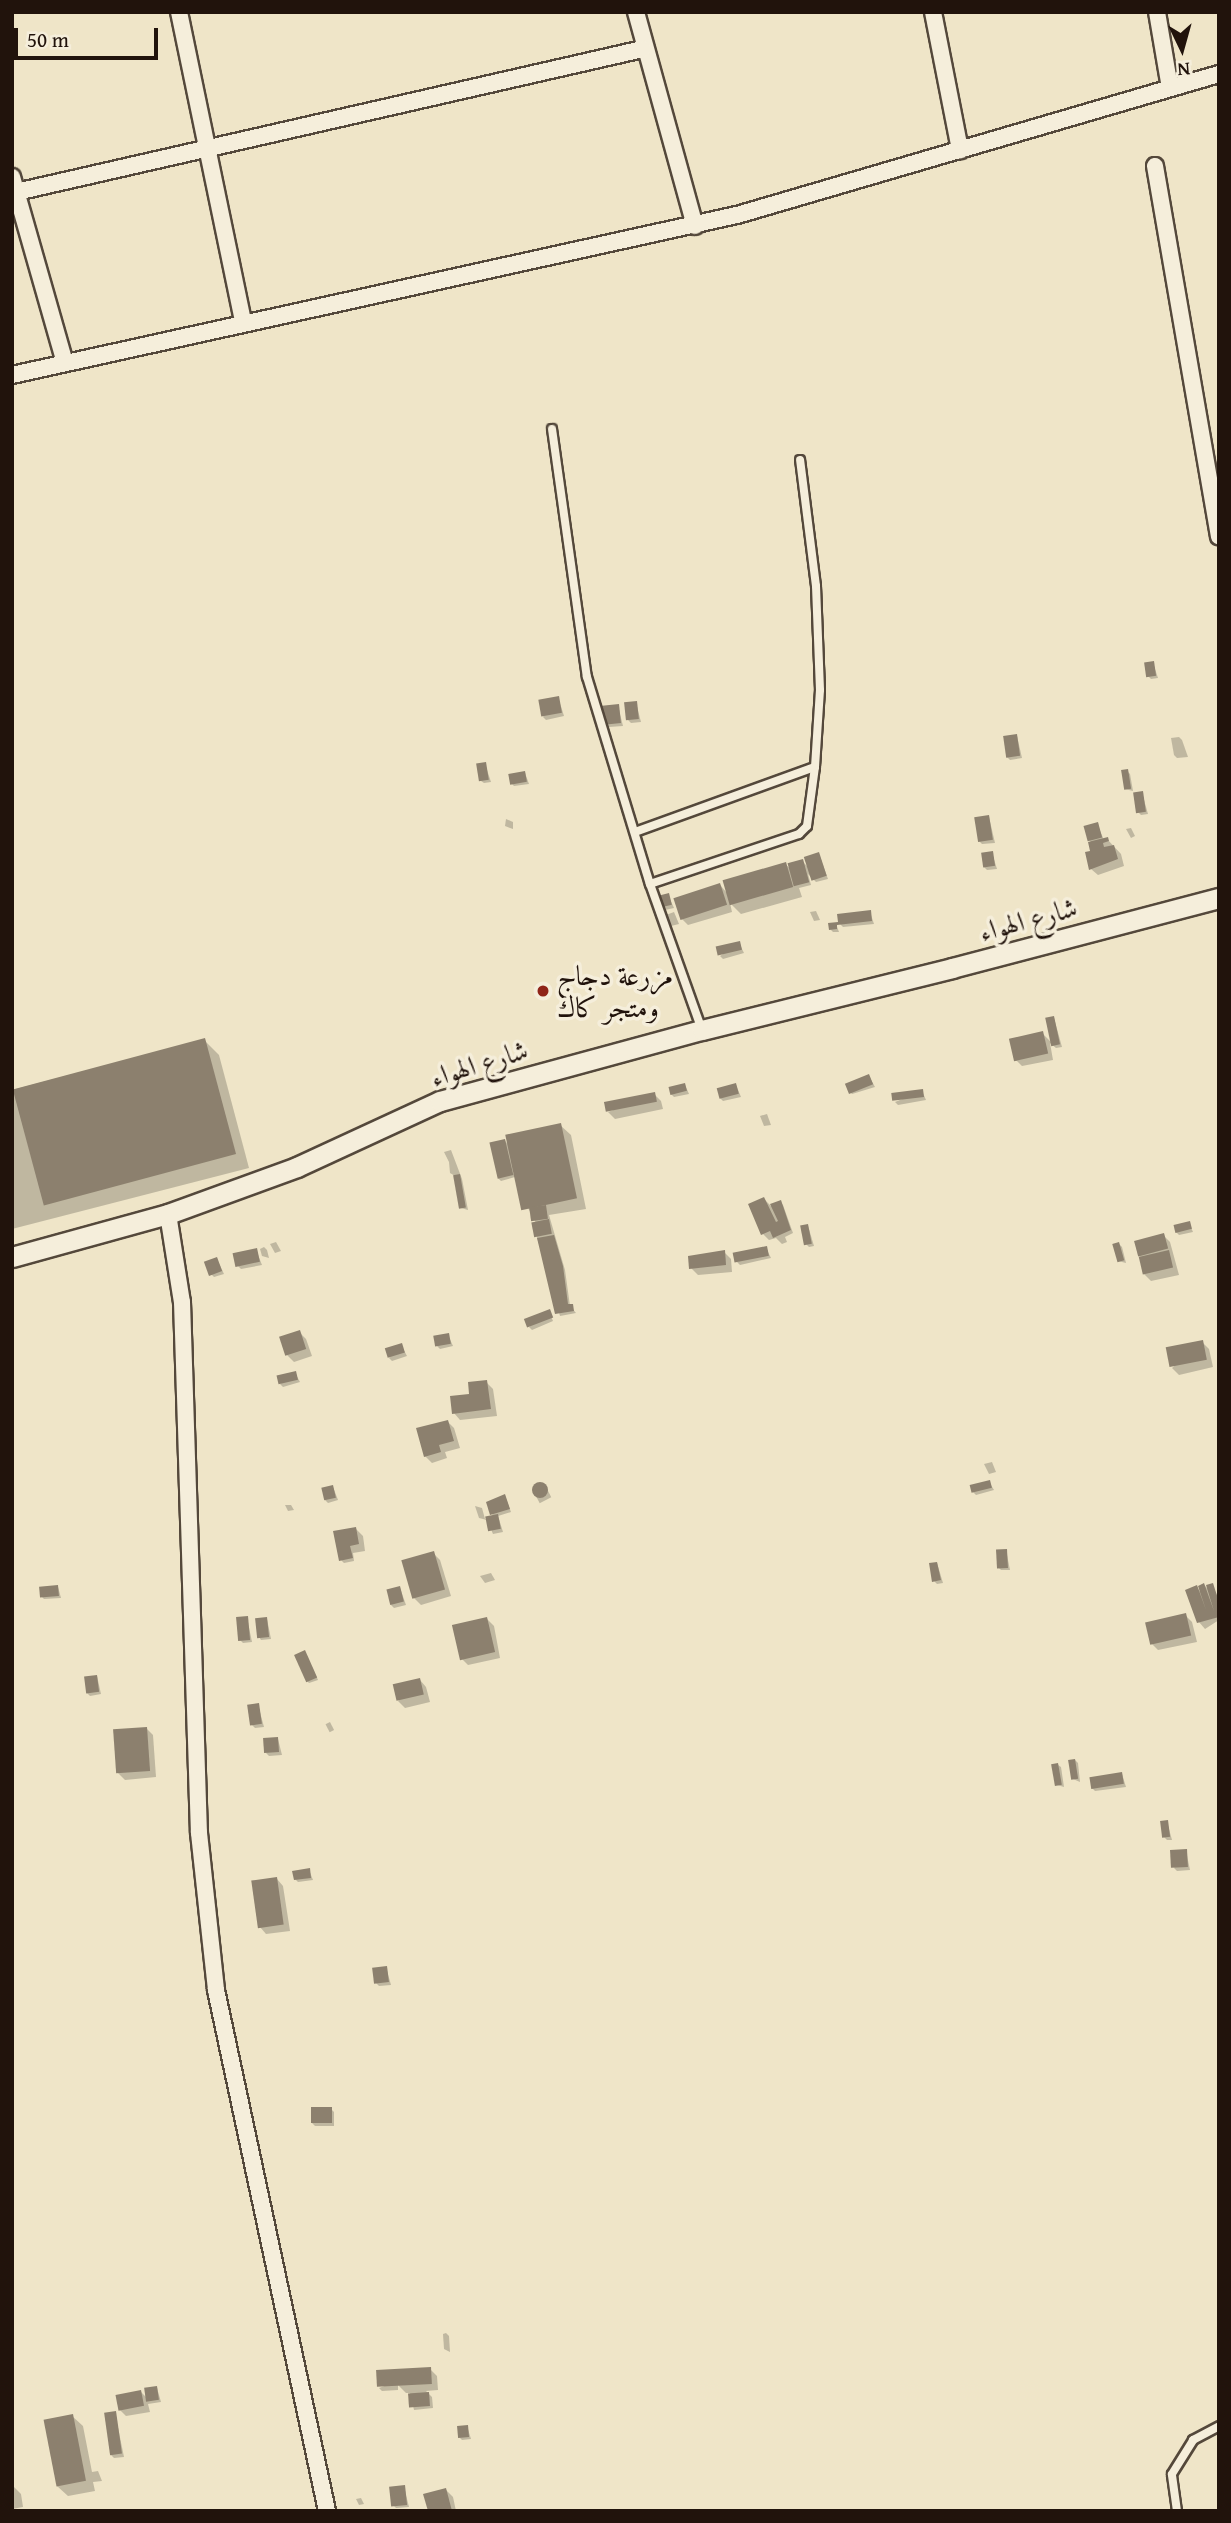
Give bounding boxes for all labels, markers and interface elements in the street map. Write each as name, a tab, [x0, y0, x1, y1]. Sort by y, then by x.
scale bar	[18, 14, 161, 58]
north arrow	[1147, 14, 1217, 84]
text: 50 m	[27, 24, 69, 55]
text: N	[1176, 55, 1191, 84]
street label: شارع الهواء	[975, 890, 1081, 948]
place label: مزرعة دجاج ومتجر كاك	[557, 958, 673, 1024]
marker: مزرعة دجاج ومتجر كاك	[535, 983, 551, 999]
street label: شارع الهواء	[426, 1032, 532, 1094]

